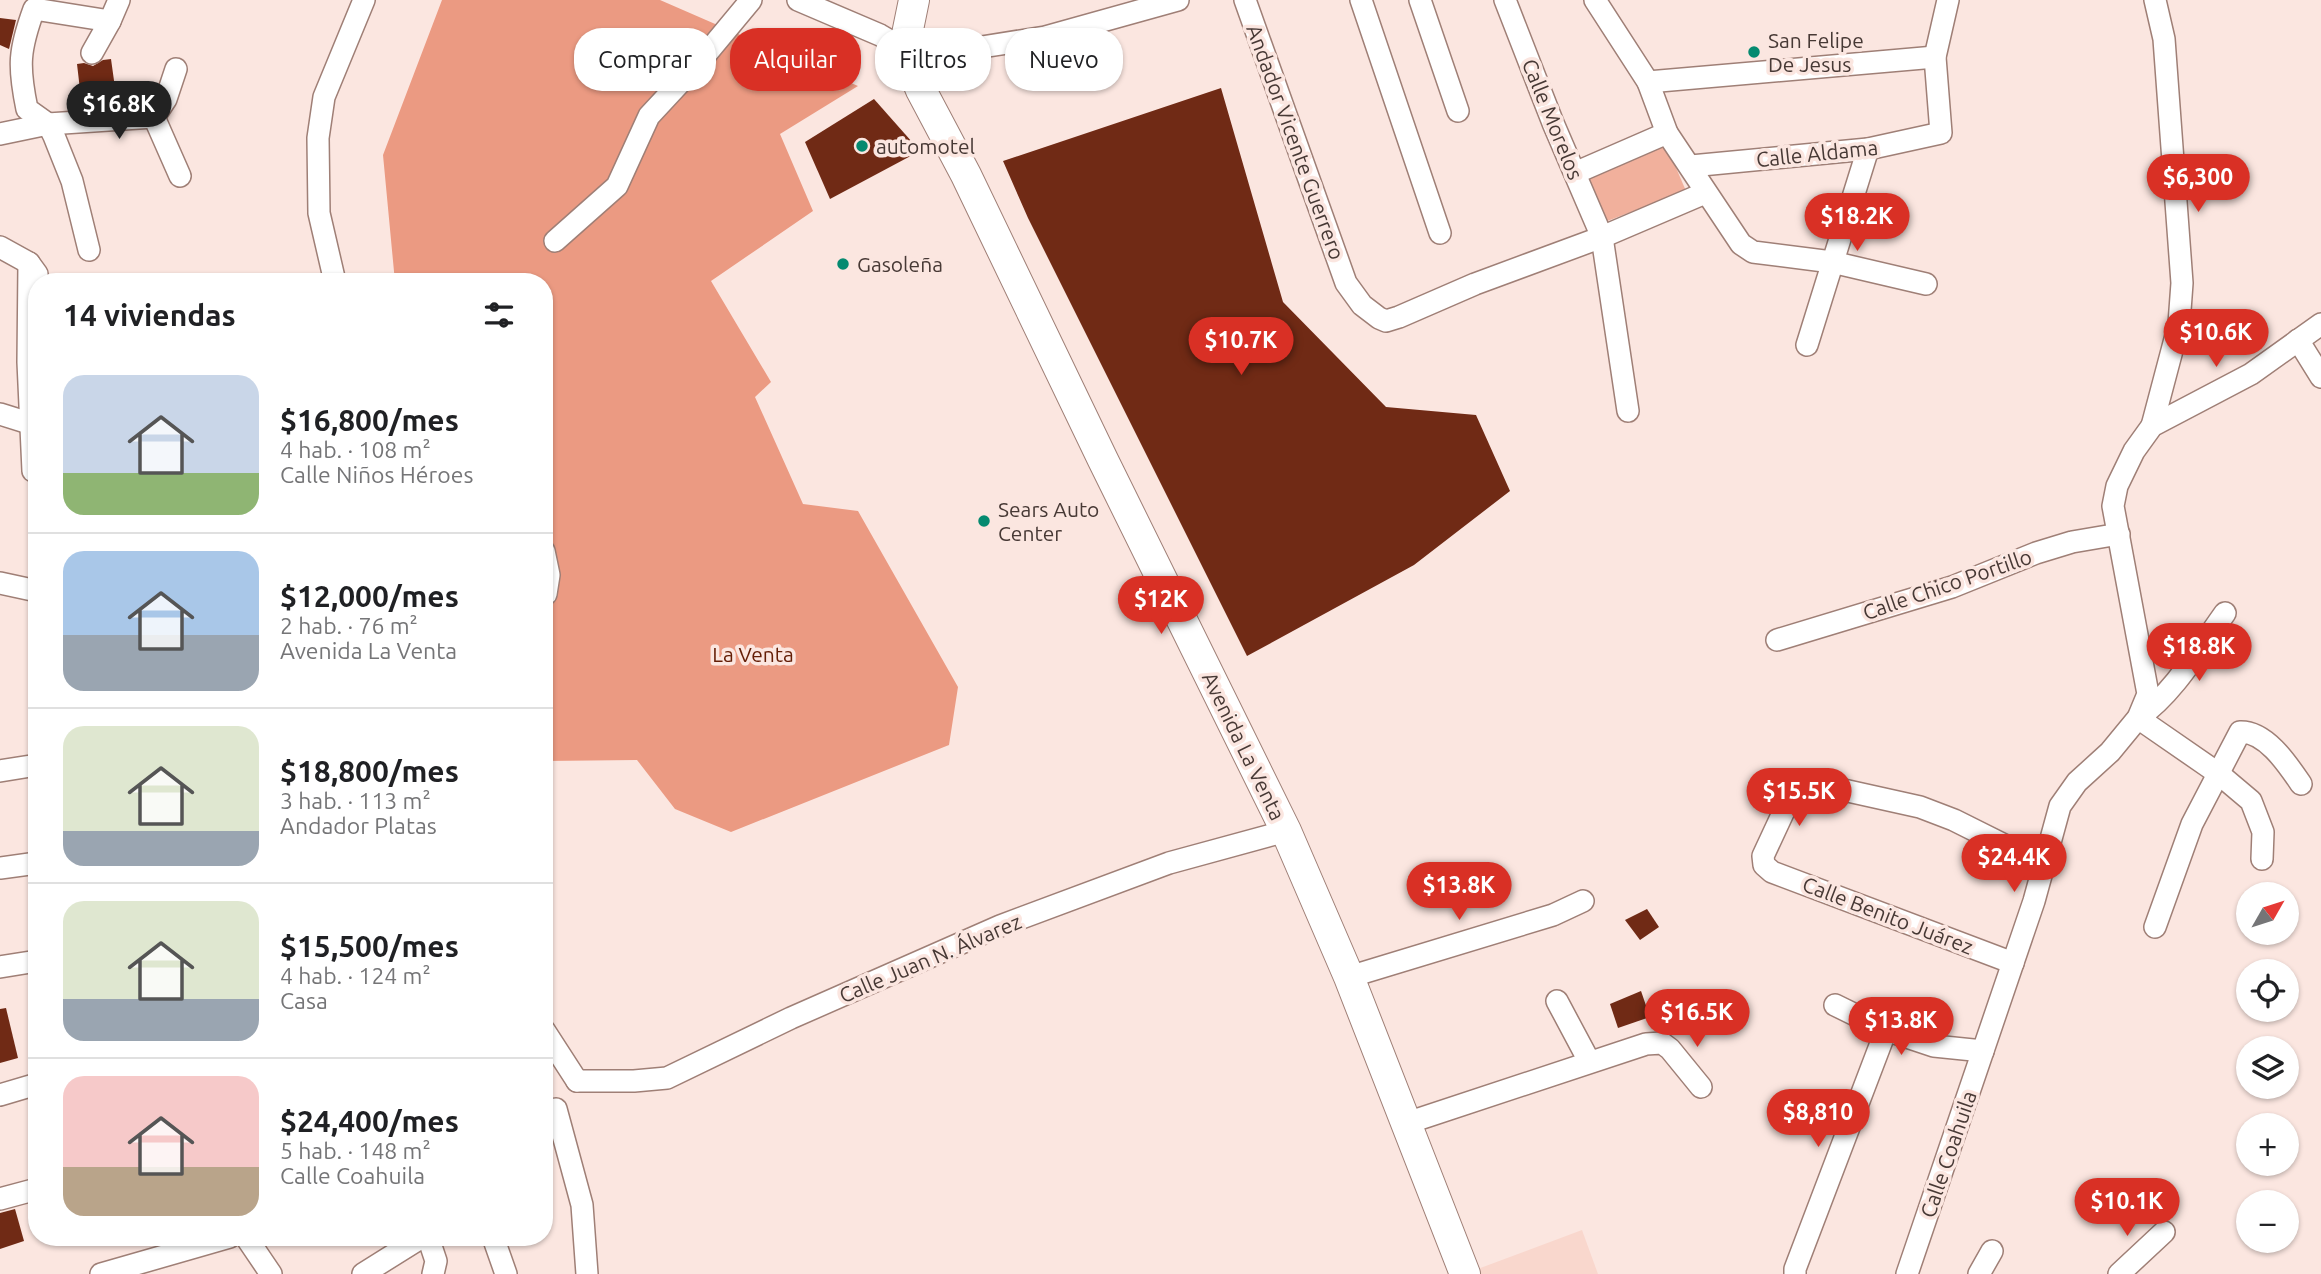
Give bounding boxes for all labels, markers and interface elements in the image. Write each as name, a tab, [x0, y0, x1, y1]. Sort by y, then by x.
street label: Andador Vicente Guerrero	[1242, 21, 1350, 263]
chip: Comprar	[574, 28, 716, 91]
chip: Alquilar	[730, 28, 861, 91]
chip: Filtros	[875, 28, 991, 91]
chip: Nuevo	[1005, 28, 1123, 91]
place label: San Felipe De Jesus	[1768, 28, 1864, 76]
marker: San Felipe De Jesus	[1746, 44, 1762, 60]
street label: Calle Morelos	[1518, 55, 1588, 183]
pin: $16.8K	[62, 82, 176, 141]
text: $16.8K	[83, 91, 155, 116]
place label: automotel	[876, 134, 975, 158]
street label: Calle Aldama	[1755, 135, 1879, 171]
marker: automotel	[854, 138, 870, 154]
pin: $6,300	[2141, 154, 2255, 214]
text: $6,300	[2163, 164, 2233, 189]
pin: $18.2K	[1800, 194, 1914, 253]
text: $18.2K	[1821, 203, 1893, 228]
place label: Gasoleña	[857, 252, 943, 276]
marker: Gasoleña	[835, 256, 851, 272]
icon: filters	[480, 296, 518, 334]
text: 14 viviendas	[63, 298, 236, 332]
pin: $10.6K	[2159, 310, 2273, 369]
pin: $10.7K	[1184, 318, 1298, 377]
text: $10.6K	[2180, 319, 2252, 344]
text: $10.7K	[1205, 327, 1277, 352]
icon: home	[119, 403, 203, 487]
text: $16,800/mes	[280, 403, 459, 437]
text: 4 hab. · 108 m²	[280, 437, 431, 462]
text: Calle Niños Héroes	[280, 462, 473, 487]
place label: Sears Auto Center	[998, 497, 1099, 545]
marker: Sears Auto Center	[976, 513, 992, 529]
street label: Calle Chico Portillo	[1859, 544, 2035, 624]
pin: $12K	[1120, 576, 1202, 636]
icon: home	[119, 579, 203, 663]
text: $12,000/mes	[280, 579, 459, 613]
text: $12K	[1134, 586, 1188, 611]
text: 2 hab. · 76 m²	[280, 613, 418, 638]
pin: $18.8K	[2142, 624, 2256, 683]
text: $18.8K	[2163, 633, 2235, 658]
text: Avenida La Venta	[280, 638, 457, 663]
park label: La Venta	[712, 642, 794, 666]
street label: Avenida La Venta	[1198, 668, 1290, 824]
icon: home	[119, 754, 203, 838]
text: $18,800/mes	[280, 754, 459, 788]
pin: $15.5K	[1742, 768, 1856, 828]
text: $15.5K	[1763, 778, 1835, 803]
text: 3 hab. · 113 m²	[280, 788, 431, 813]
text: Andador Platas	[280, 813, 437, 838]
pin: $24.4K	[1957, 834, 2071, 894]
text: $24.4K	[1978, 844, 2050, 869]
pin: $13.8K	[1402, 862, 1516, 922]
street label: Calle Benito Juárez	[1799, 871, 1977, 959]
text: $13.8K	[1423, 872, 1495, 897]
north arrow	[2236, 882, 2300, 945]
map controls	[2236, 882, 2299, 1253]
street label: Calle Juan N. Álvarez	[835, 909, 1025, 1007]
icon: home	[119, 929, 203, 1013]
text: $15,500/mes	[280, 929, 459, 963]
button: locate	[2236, 959, 2299, 1022]
text: 4 hab. · 124 m²	[280, 963, 431, 988]
text: Casa	[280, 988, 328, 1013]
pin: $16.5K	[1640, 990, 1754, 1049]
pin: $13.8K	[1844, 998, 1958, 1057]
text: $16.5K	[1661, 999, 1733, 1024]
text: $13.8K	[1865, 1007, 1937, 1032]
button: layers	[2236, 1036, 2299, 1099]
street label: Calle Coahuila	[1915, 1087, 1981, 1221]
pin: $8,810	[1761, 1090, 1875, 1149]
text: $8,810	[1783, 1099, 1853, 1124]
icon: home	[119, 1104, 203, 1188]
text: $24,400/mes	[280, 1104, 459, 1138]
button: +	[2236, 1113, 2299, 1176]
text: 5 hab. · 148 m²	[280, 1138, 431, 1163]
text: Calle Coahuila	[280, 1163, 425, 1188]
pin: $10.1K	[2070, 1178, 2184, 1238]
text: $10.1K	[2091, 1188, 2163, 1213]
button: −	[2236, 1190, 2299, 1253]

